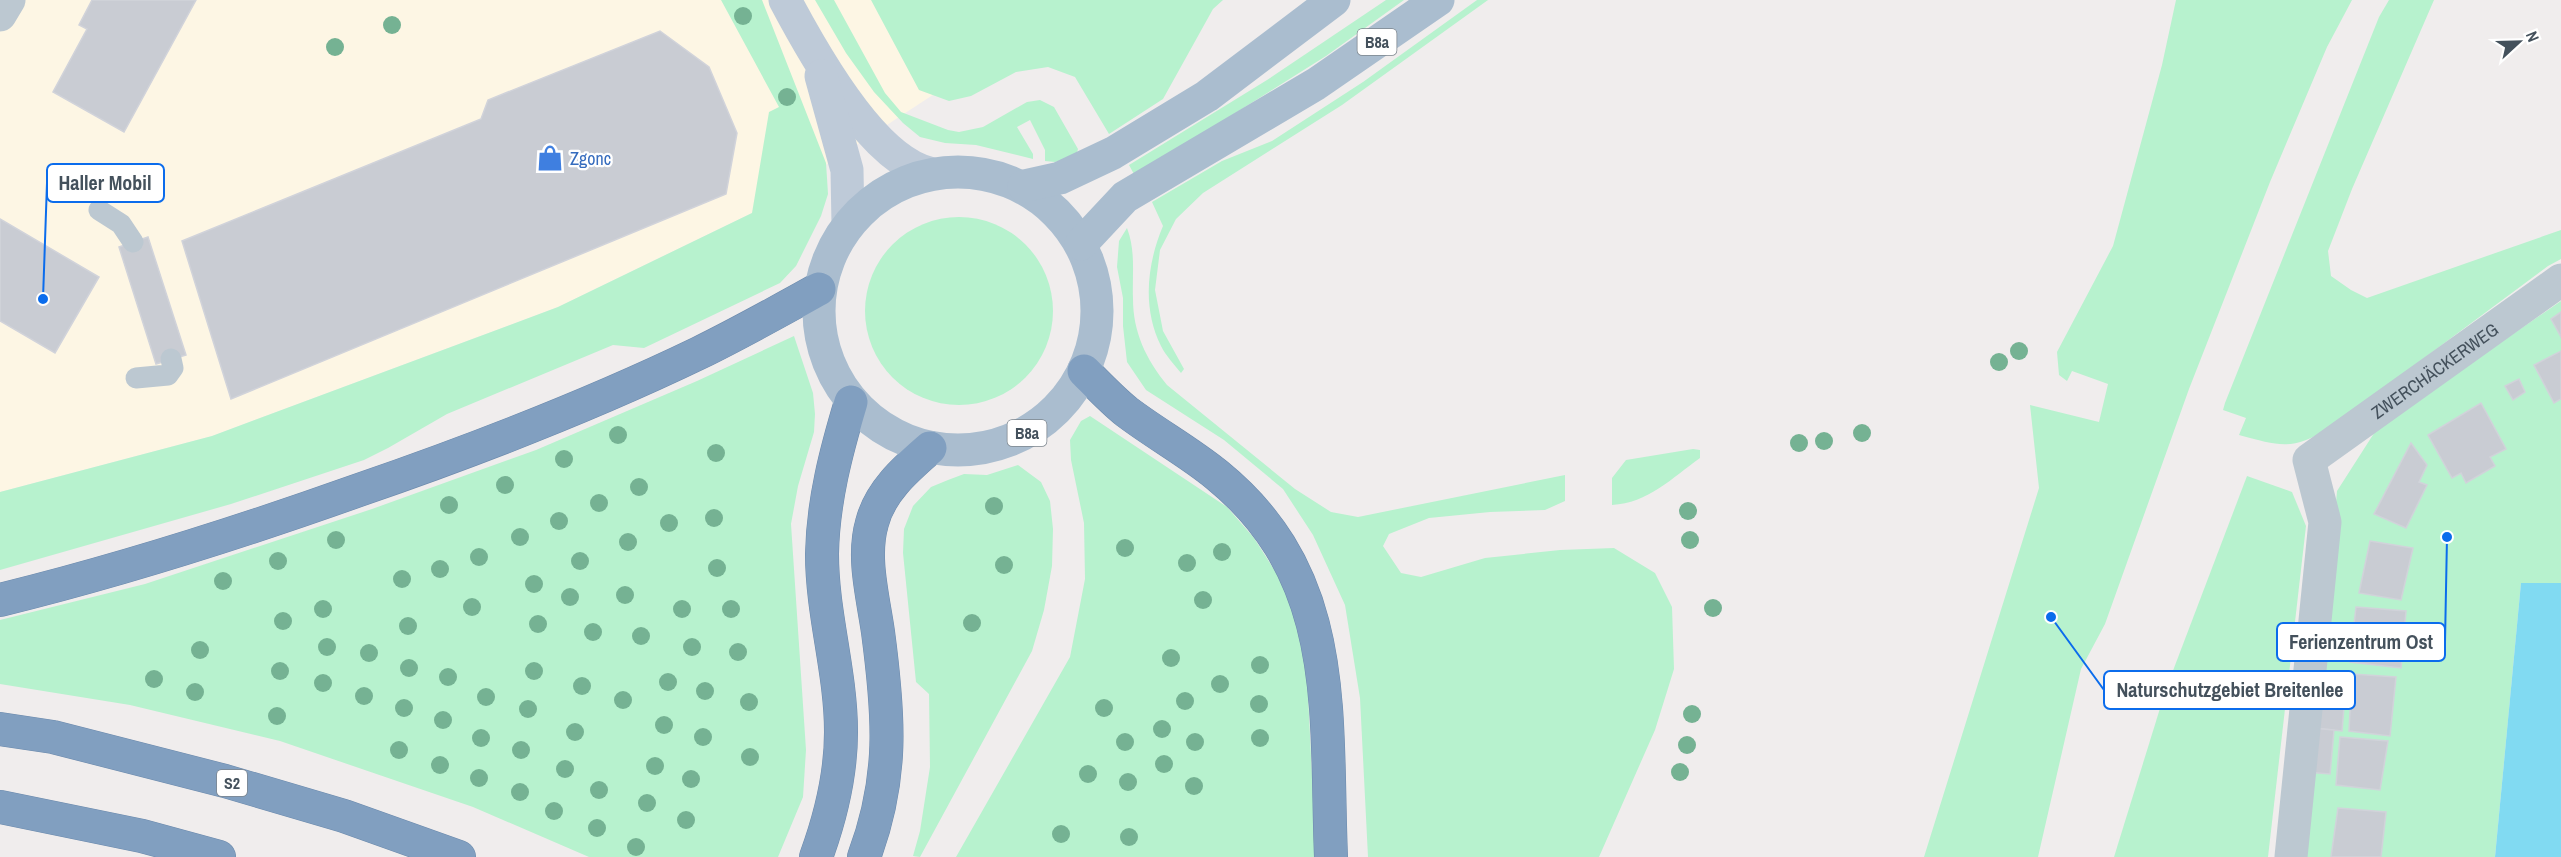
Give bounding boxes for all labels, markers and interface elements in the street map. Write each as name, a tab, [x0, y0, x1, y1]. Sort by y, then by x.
north arrow	[2489, 12, 2549, 72]
text: N	[2521, 28, 2545, 45]
road number: B8a	[1358, 29, 1396, 55]
shop icon: Zgonc	[535, 143, 565, 173]
place label: Zgonc	[570, 146, 611, 171]
callout: Haller Mobil	[47, 164, 164, 202]
text: Haller Mobil	[59, 169, 151, 196]
street label: ZWERCHÄCKERWEG	[2366, 316, 2503, 424]
road number: B8a	[1008, 420, 1046, 446]
callout: Ferienzentrum Ost	[2277, 623, 2445, 661]
text: Ferienzentrum Ost	[2289, 628, 2434, 655]
callout: Naturschutzgebiet Breitenlee	[2104, 671, 2355, 709]
text: Naturschutzgebiet Breitenlee	[2117, 676, 2343, 703]
road number: S2	[217, 770, 247, 796]

